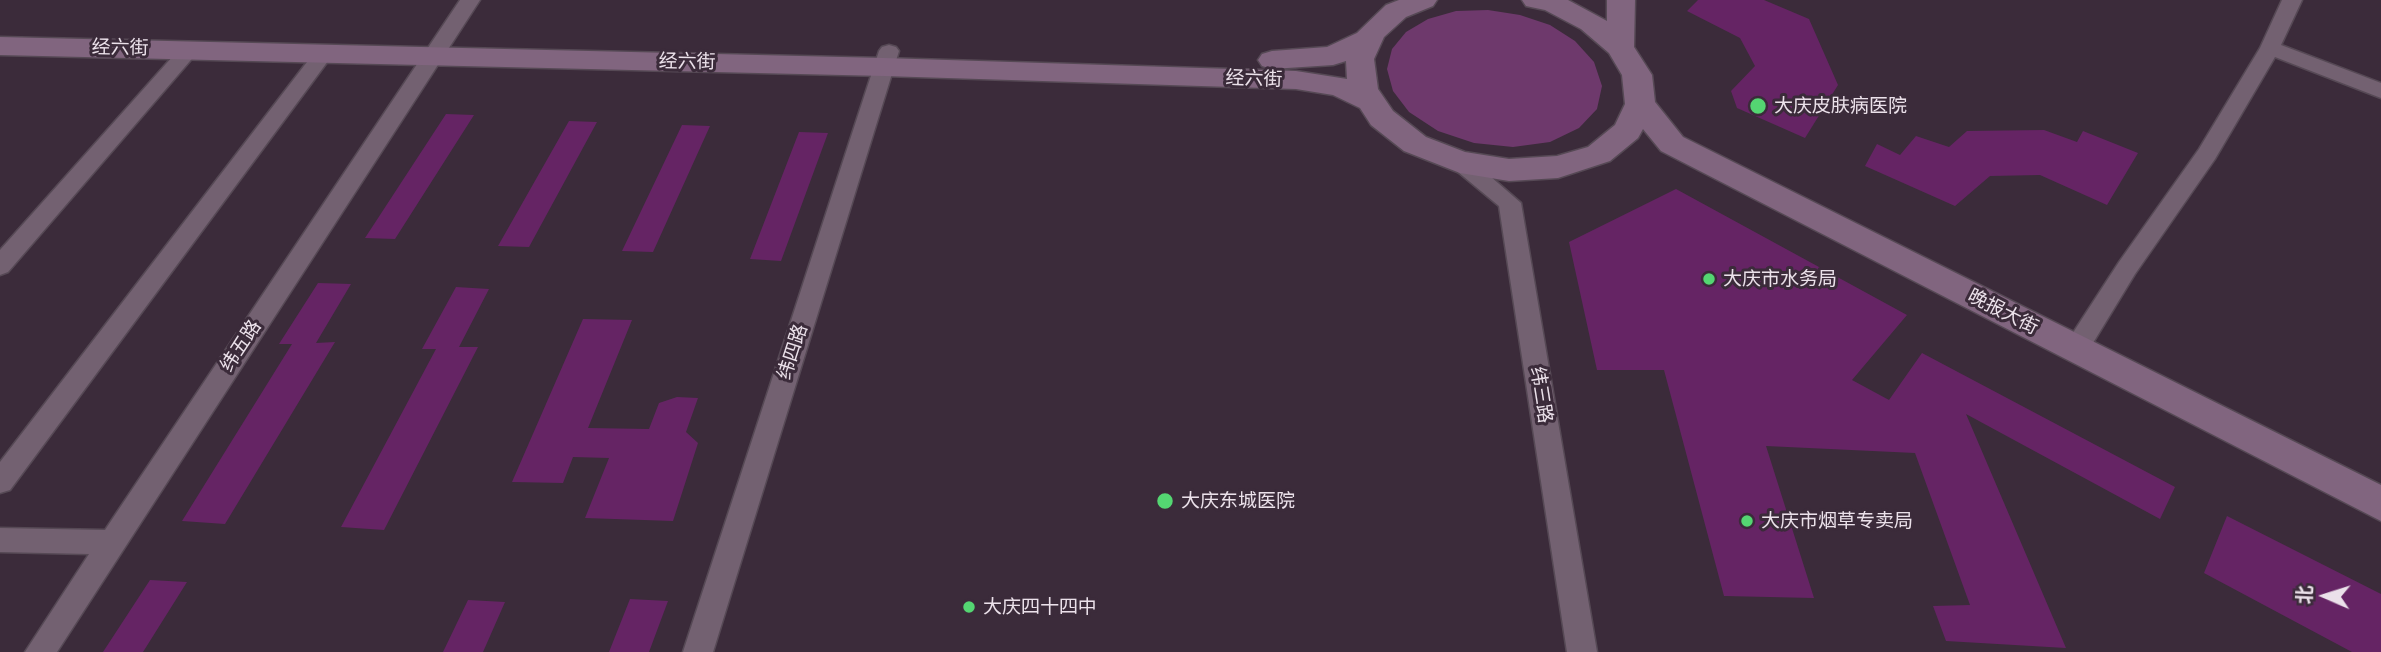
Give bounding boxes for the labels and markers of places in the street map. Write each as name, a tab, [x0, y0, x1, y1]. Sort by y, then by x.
place label: 大庆皮肤病医院	[1774, 95, 1907, 117]
marker: 大庆皮肤病医院	[1748, 96, 1768, 116]
place label: 大庆市水务局	[1723, 268, 1837, 290]
marker: 大庆市水务局	[1701, 271, 1717, 287]
place label: 大庆东城医院	[1181, 490, 1295, 512]
marker: 大庆东城医院	[1155, 491, 1175, 511]
place label: 大庆市烟草专卖局	[1761, 510, 1913, 532]
marker: 大庆市烟草专卖局	[1739, 513, 1755, 529]
place label: 大庆四十四中	[983, 596, 1097, 618]
marker: 大庆四十四中	[961, 599, 977, 615]

